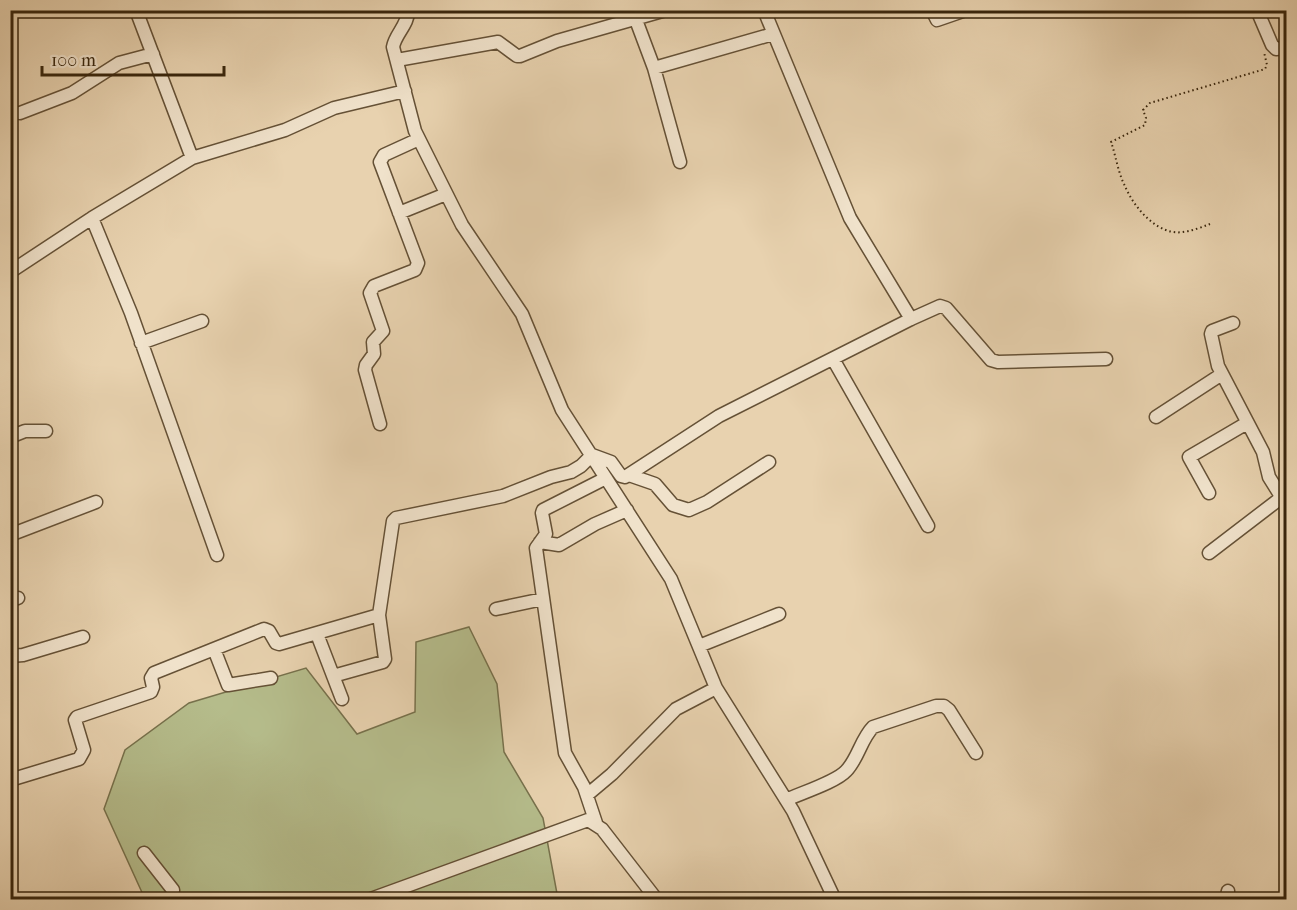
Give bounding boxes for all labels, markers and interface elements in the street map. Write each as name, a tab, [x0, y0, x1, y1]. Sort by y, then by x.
scale bar	[42, 39, 224, 77]
text: 100 m	[51, 50, 96, 71]

